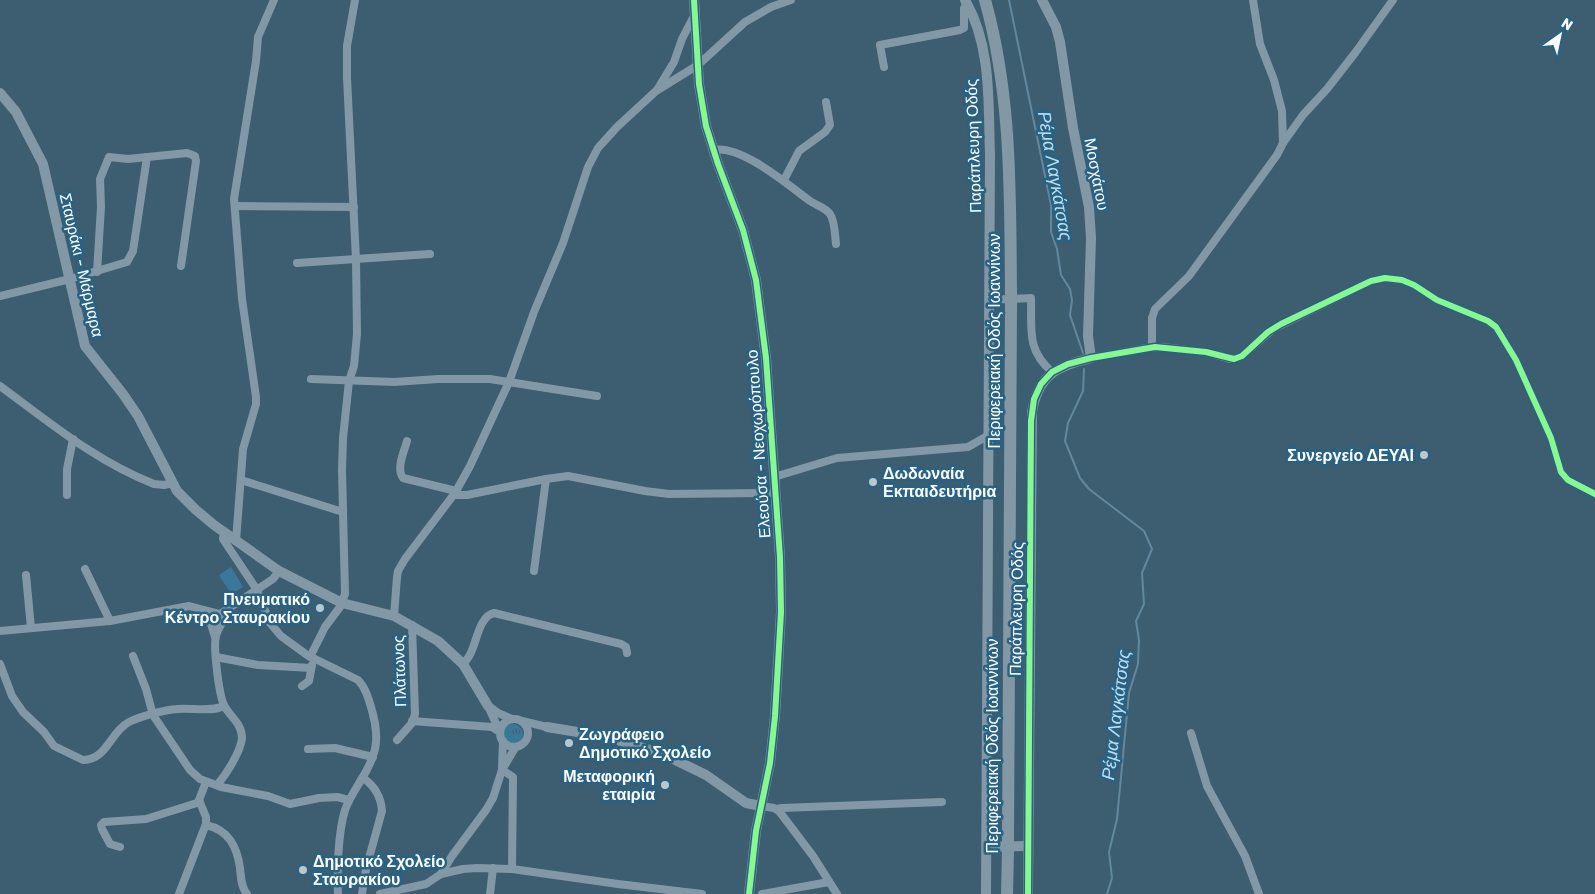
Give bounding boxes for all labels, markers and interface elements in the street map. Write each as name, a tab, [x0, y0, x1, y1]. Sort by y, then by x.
north arrow	[1535, 10, 1585, 60]
text: N	[1558, 15, 1576, 34]
street label: Παράπλευρη Οδός	[962, 78, 985, 213]
water label: Ρέμα Λαγκάτσας	[1033, 109, 1077, 243]
street label: Μοσχάτου	[1080, 136, 1113, 212]
street label: Σταυράκι - Μάρμαρα	[56, 191, 107, 339]
street label: Περιφερειακή Οδός Ιωαννίνων	[985, 234, 1004, 448]
street label: Ελεούσα - Νεοχωρόπουλο	[742, 349, 775, 539]
place label: Συνεργείο ΔΕΥΑΙ	[1287, 446, 1414, 465]
marker: Συνεργείο ΔΕΥΑΙ	[1418, 449, 1430, 461]
place label: Δωδωναία Εκπαιδευτήρια	[883, 464, 997, 501]
marker: Δωδωναία Εκπαιδευτήρια	[867, 476, 879, 488]
street label: Παράπλευρη Οδός	[1006, 542, 1027, 676]
place label: Πνευματικό Κέντρο Σταυρακίου	[165, 590, 310, 627]
marker: Πνευματικό Κέντρο Σταυρακίου	[314, 602, 326, 614]
street label: Πλάτωνος	[389, 635, 410, 707]
street label: Περιφερειακή Οδός Ιωαννίνων	[983, 639, 1002, 853]
water label: Ρέμα Λαγκάτσας	[1097, 648, 1135, 781]
place label: Ζωγράφειο Δημοτικό Σχολείο	[579, 725, 711, 762]
marker: Ζωγράφειο Δημοτικό Σχολείο	[563, 737, 575, 749]
place label: Μεταφορική εταιρία	[563, 767, 655, 804]
marker: Μεταφορική εταιρία	[659, 779, 671, 791]
place label: Δημοτικό Σχολείο Σταυρακίου	[313, 852, 445, 889]
marker: Δημοτικό Σχολείο Σταυρακίου	[297, 864, 309, 876]

